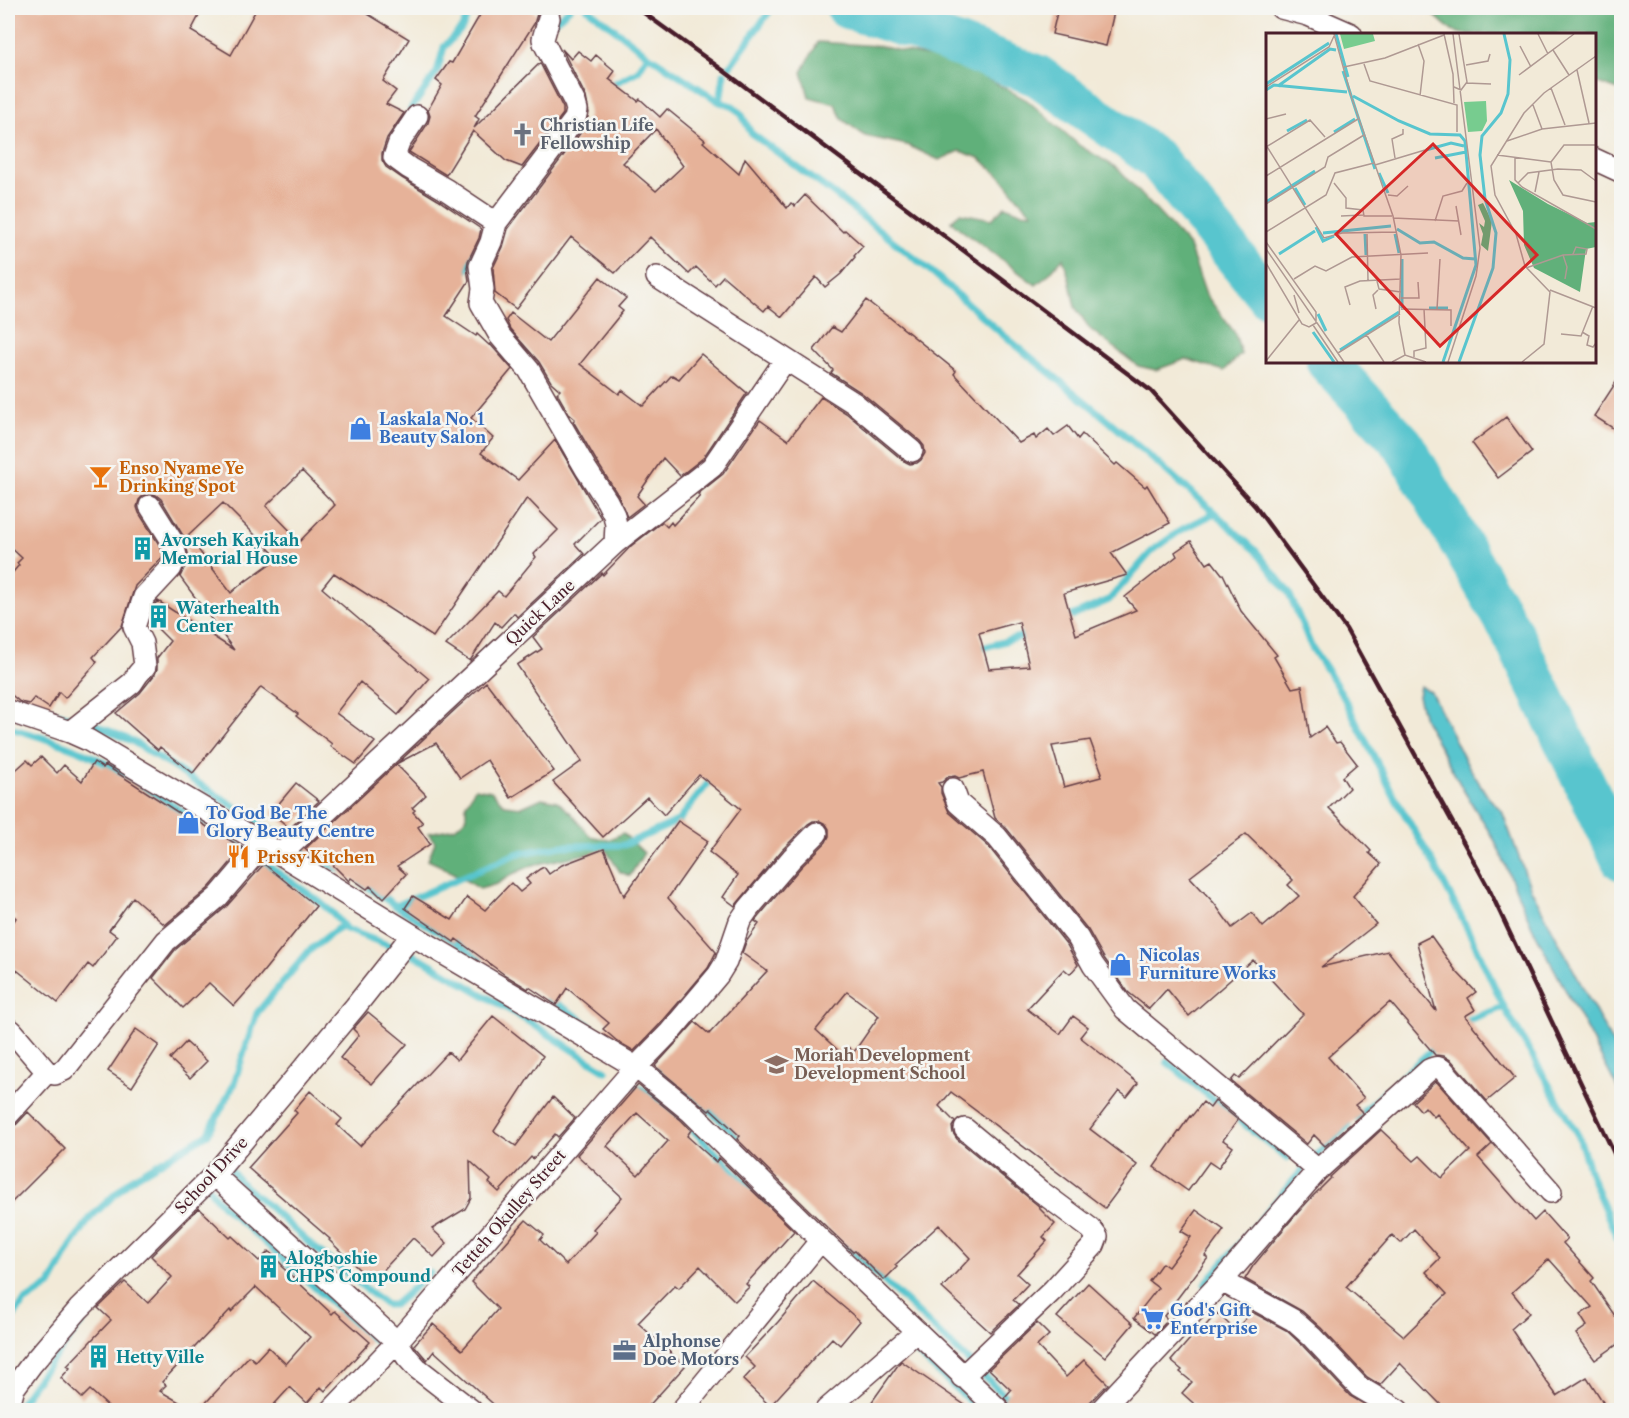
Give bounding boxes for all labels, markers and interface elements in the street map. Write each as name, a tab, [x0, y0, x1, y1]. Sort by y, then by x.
inset map	[1266, 33, 1596, 363]
place label: Christian Life Fellowship	[540, 115, 654, 153]
church icon: Christian Life Fellowship	[509, 121, 535, 147]
place label: Laskala No. 1 Beauty Salon	[379, 409, 486, 447]
shop icon: Laskala No. 1 Beauty Salon	[348, 415, 374, 441]
place label: Enso Nyame Ye Drinking Spot	[119, 458, 245, 496]
bar icon: Enso Nyame Ye Drinking Spot	[88, 464, 114, 490]
place label: Avorseh Kayikah Memorial House	[160, 530, 300, 568]
building icon: Avorseh Kayikah Memorial House	[130, 536, 156, 562]
street label: Quick Lane	[501, 575, 579, 649]
place label: Waterhealth Center	[175, 598, 280, 636]
building icon: Waterhealth Center	[145, 604, 171, 630]
place label: To God Be The Glory Beauty Centre	[206, 803, 375, 841]
shop icon: To God Be The Glory Beauty Centre	[175, 809, 201, 835]
restaurant icon: Prissy Kitchen	[226, 844, 252, 870]
place label: Prissy Kitchen	[257, 847, 375, 867]
place label: Nicolas Furniture Works	[1139, 945, 1276, 983]
shop icon: Nicolas Furniture Works	[1108, 951, 1134, 977]
place label: Moriah Development Development School	[794, 1045, 971, 1083]
school or university icon: Moriah Development Development School	[763, 1051, 789, 1077]
street label: School Drive	[170, 1132, 252, 1218]
street label: Tetteh Okulley Street	[448, 1145, 570, 1281]
place label: Alogboshie CHPS Compound	[285, 1248, 431, 1286]
building icon: Alogboshie CHPS Compound	[255, 1254, 281, 1280]
place label: God's Gift Enterprise	[1170, 1300, 1258, 1338]
supermarket icon: God's Gift Enterprise	[1139, 1306, 1165, 1332]
place label: Alphonse Doe Motors	[642, 1331, 739, 1369]
office icon: Alphonse Doe Motors	[612, 1337, 638, 1363]
building icon: Hetty Ville	[85, 1344, 111, 1370]
place label: Hetty Ville	[116, 1347, 205, 1367]

